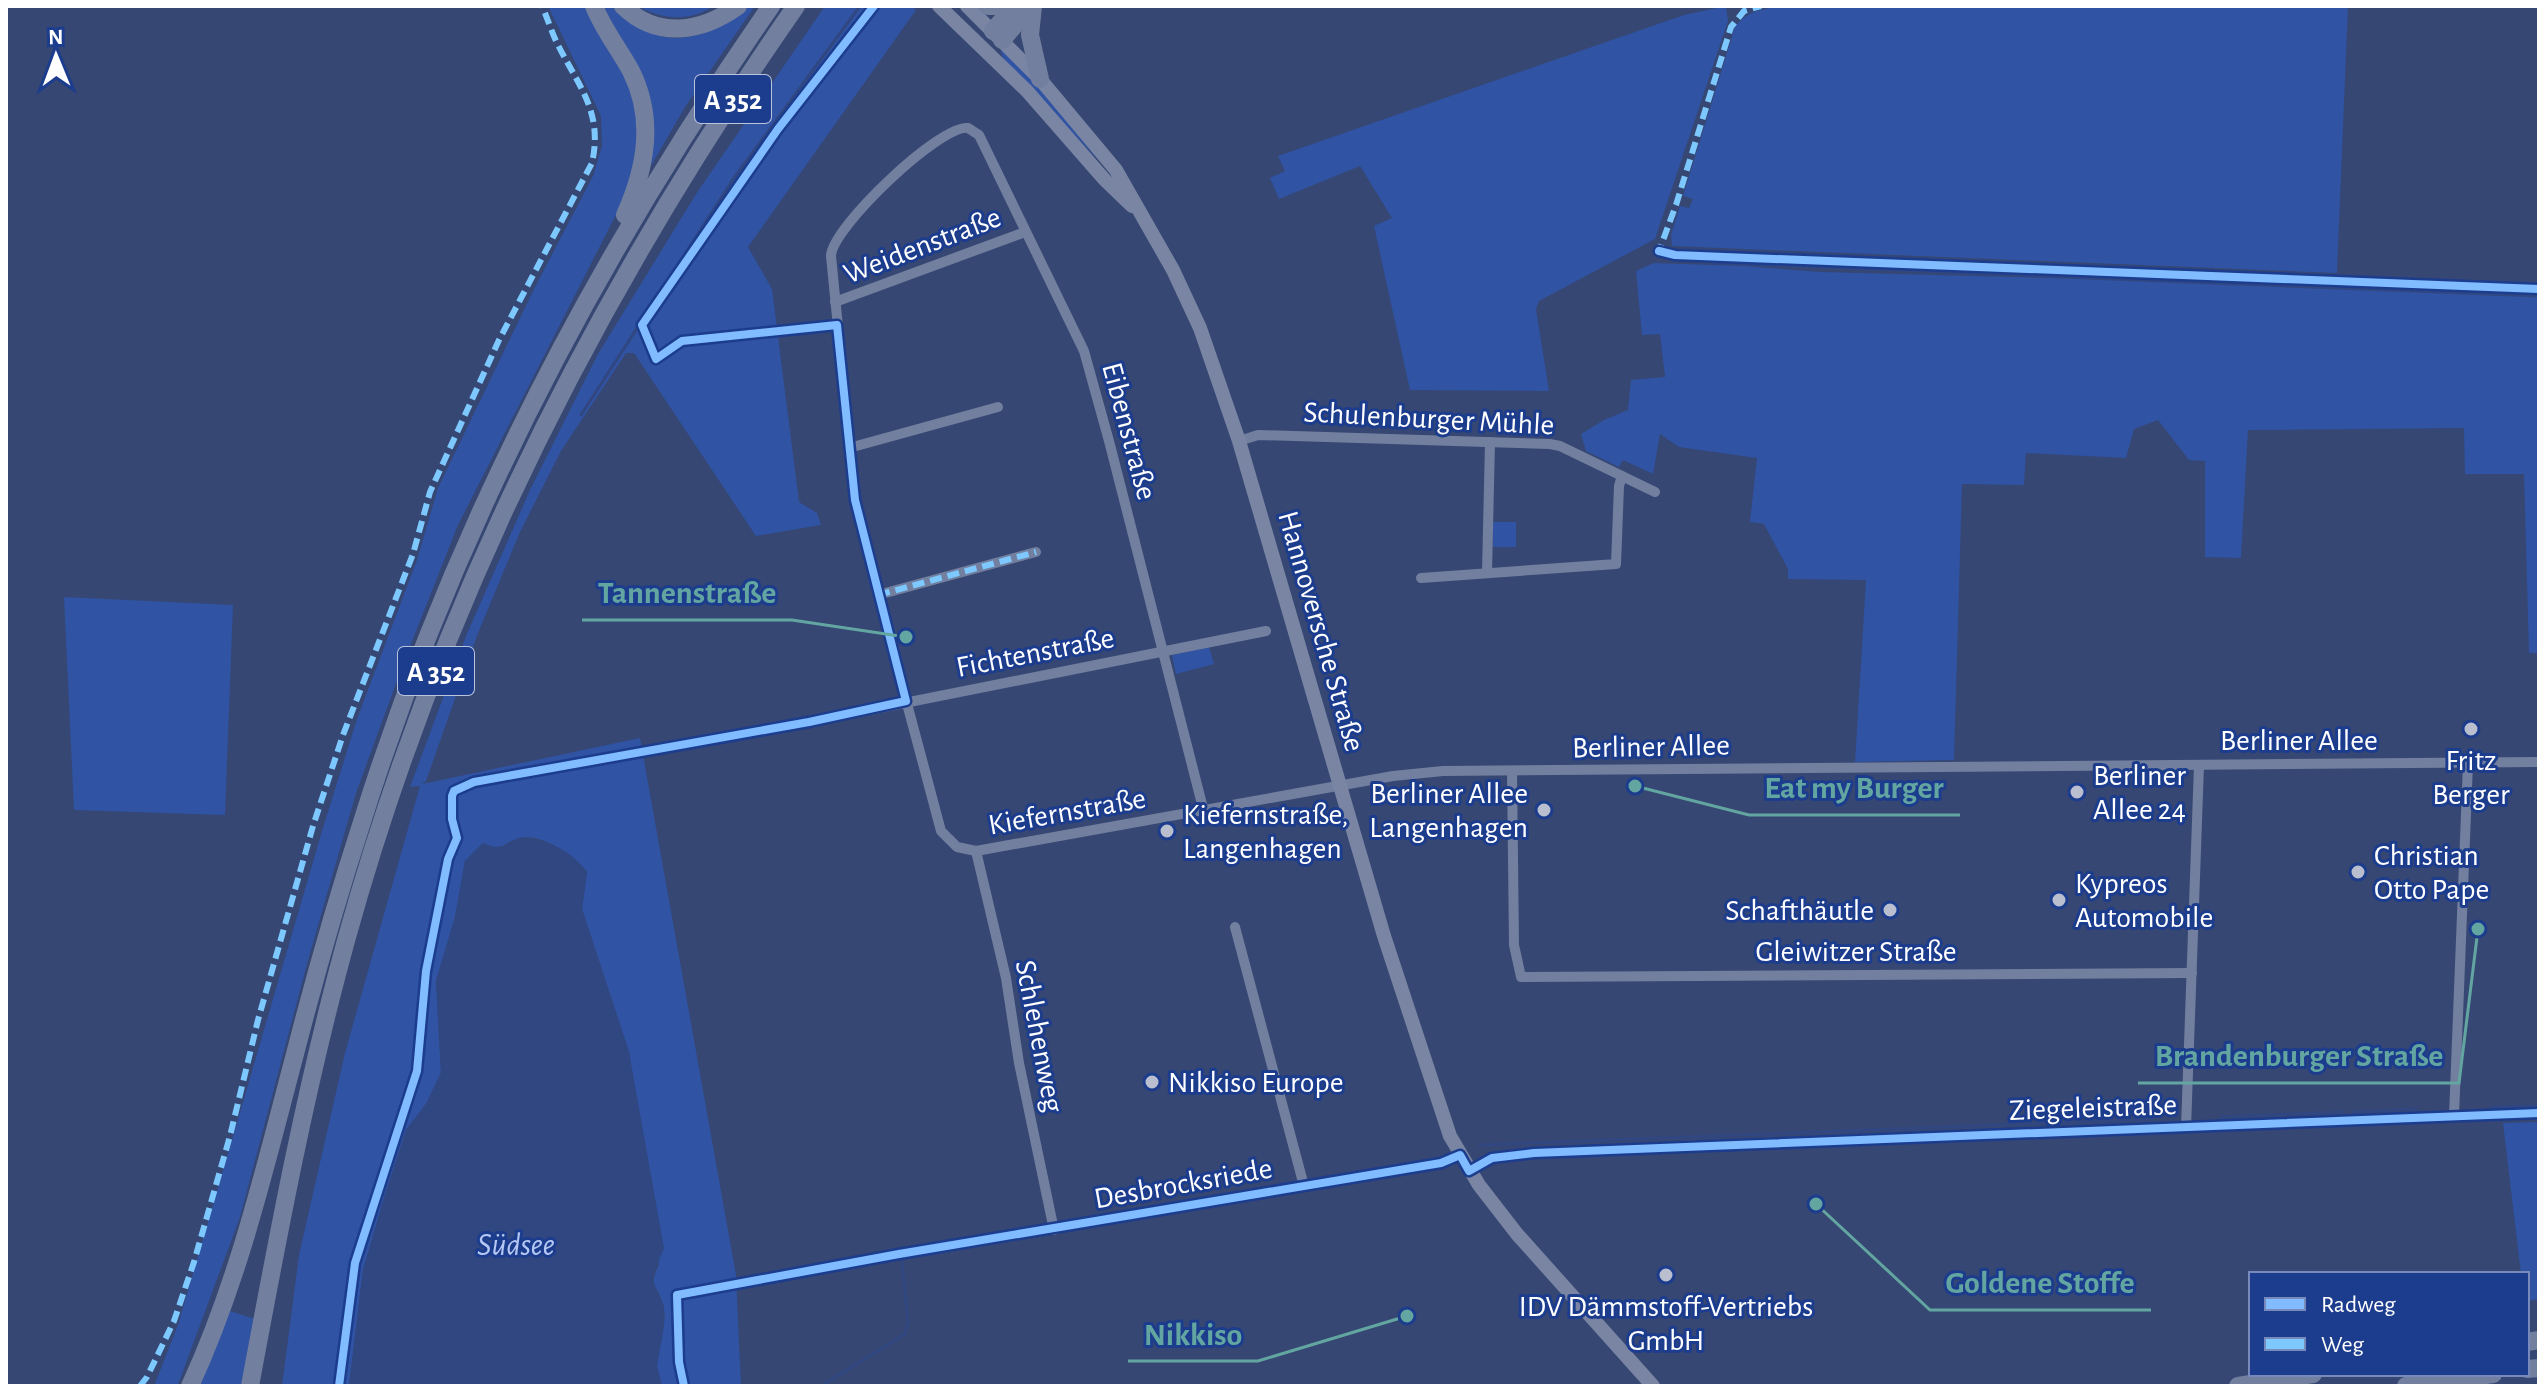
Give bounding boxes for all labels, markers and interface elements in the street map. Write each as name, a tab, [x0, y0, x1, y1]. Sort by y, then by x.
north arrow	[16, 16, 96, 96]
text: N	[48, 26, 64, 48]
road number: A 352	[695, 75, 771, 123]
street label: Weidenstraße	[840, 202, 1005, 290]
street label: Eibenstraße	[1096, 359, 1162, 503]
street label: Schulenburger Mühle	[1303, 397, 1555, 441]
street label: Hannoversche Straße	[1272, 508, 1370, 755]
callout: Tannenstraße	[582, 564, 792, 620]
text: Tannenstraße	[598, 577, 776, 609]
street label: Fichtenstraße	[954, 623, 1117, 683]
road number: A 352	[398, 647, 474, 695]
marker: Fritz Berger	[2462, 720, 2480, 738]
street label: Berliner Allee	[2220, 726, 2378, 756]
street label: Berliner Allee	[1572, 731, 1730, 763]
place label: Fritz Berger	[2432, 746, 2510, 810]
callout: Eat my Burger	[1749, 759, 1960, 815]
place label: Berliner Allee 24	[2093, 761, 2186, 825]
text: Eat my Burger	[1764, 772, 1944, 804]
place label: Berliner Allee Langenhagen	[1369, 779, 1528, 843]
street label: Kiefernstraße	[986, 783, 1148, 841]
marker: Berliner Allee 24	[2068, 783, 2086, 801]
place label: Kiefernstraße, Langenhagen	[1183, 800, 1348, 864]
marker: Berliner Allee Langenhagen	[1535, 801, 1553, 819]
marker: Kiefernstraße, Langenhagen	[1158, 822, 1176, 840]
place label: Christian Otto Pape	[2374, 841, 2489, 905]
marker: Christian Otto Pape	[2349, 863, 2367, 881]
place label: Kypreos Automobile	[2075, 869, 2213, 933]
marker: Kypreos Automobile	[2050, 891, 2068, 909]
place label: Schafthäutle	[1725, 896, 1874, 926]
marker: Schafthäutle	[1881, 901, 1899, 919]
street label: Gleiwitzer Straße	[1755, 937, 1957, 967]
street label: Schlehenweg	[1010, 958, 1069, 1115]
callout: Brandenburger Straße	[2138, 1027, 2459, 1083]
text: Brandenburger Straße	[2155, 1040, 2443, 1072]
place label: Nikkiso Europe	[1168, 1068, 1344, 1098]
marker: Nikkiso Europe	[1143, 1073, 1161, 1091]
street label: Ziegeleistraße	[2009, 1090, 2177, 1126]
street label: Desbrocksriede	[1092, 1154, 1275, 1214]
water label: Südsee	[477, 1229, 555, 1261]
callout: Goldene Stoffe	[1930, 1254, 2151, 1310]
marker: IDV Dämmstoff-Vertriebs GmbH	[1657, 1266, 1675, 1284]
text: Goldene Stoffe	[1946, 1267, 2135, 1299]
legend	[2249, 1272, 2529, 1376]
place label: IDV Dämmstoff-Vertriebs GmbH	[1519, 1292, 1813, 1356]
text: Radweg	[2321, 1293, 2396, 1317]
callout: Nikkiso	[1128, 1305, 1258, 1361]
text: Nikkiso	[1144, 1319, 1242, 1351]
text: Weg	[2321, 1333, 2364, 1357]

